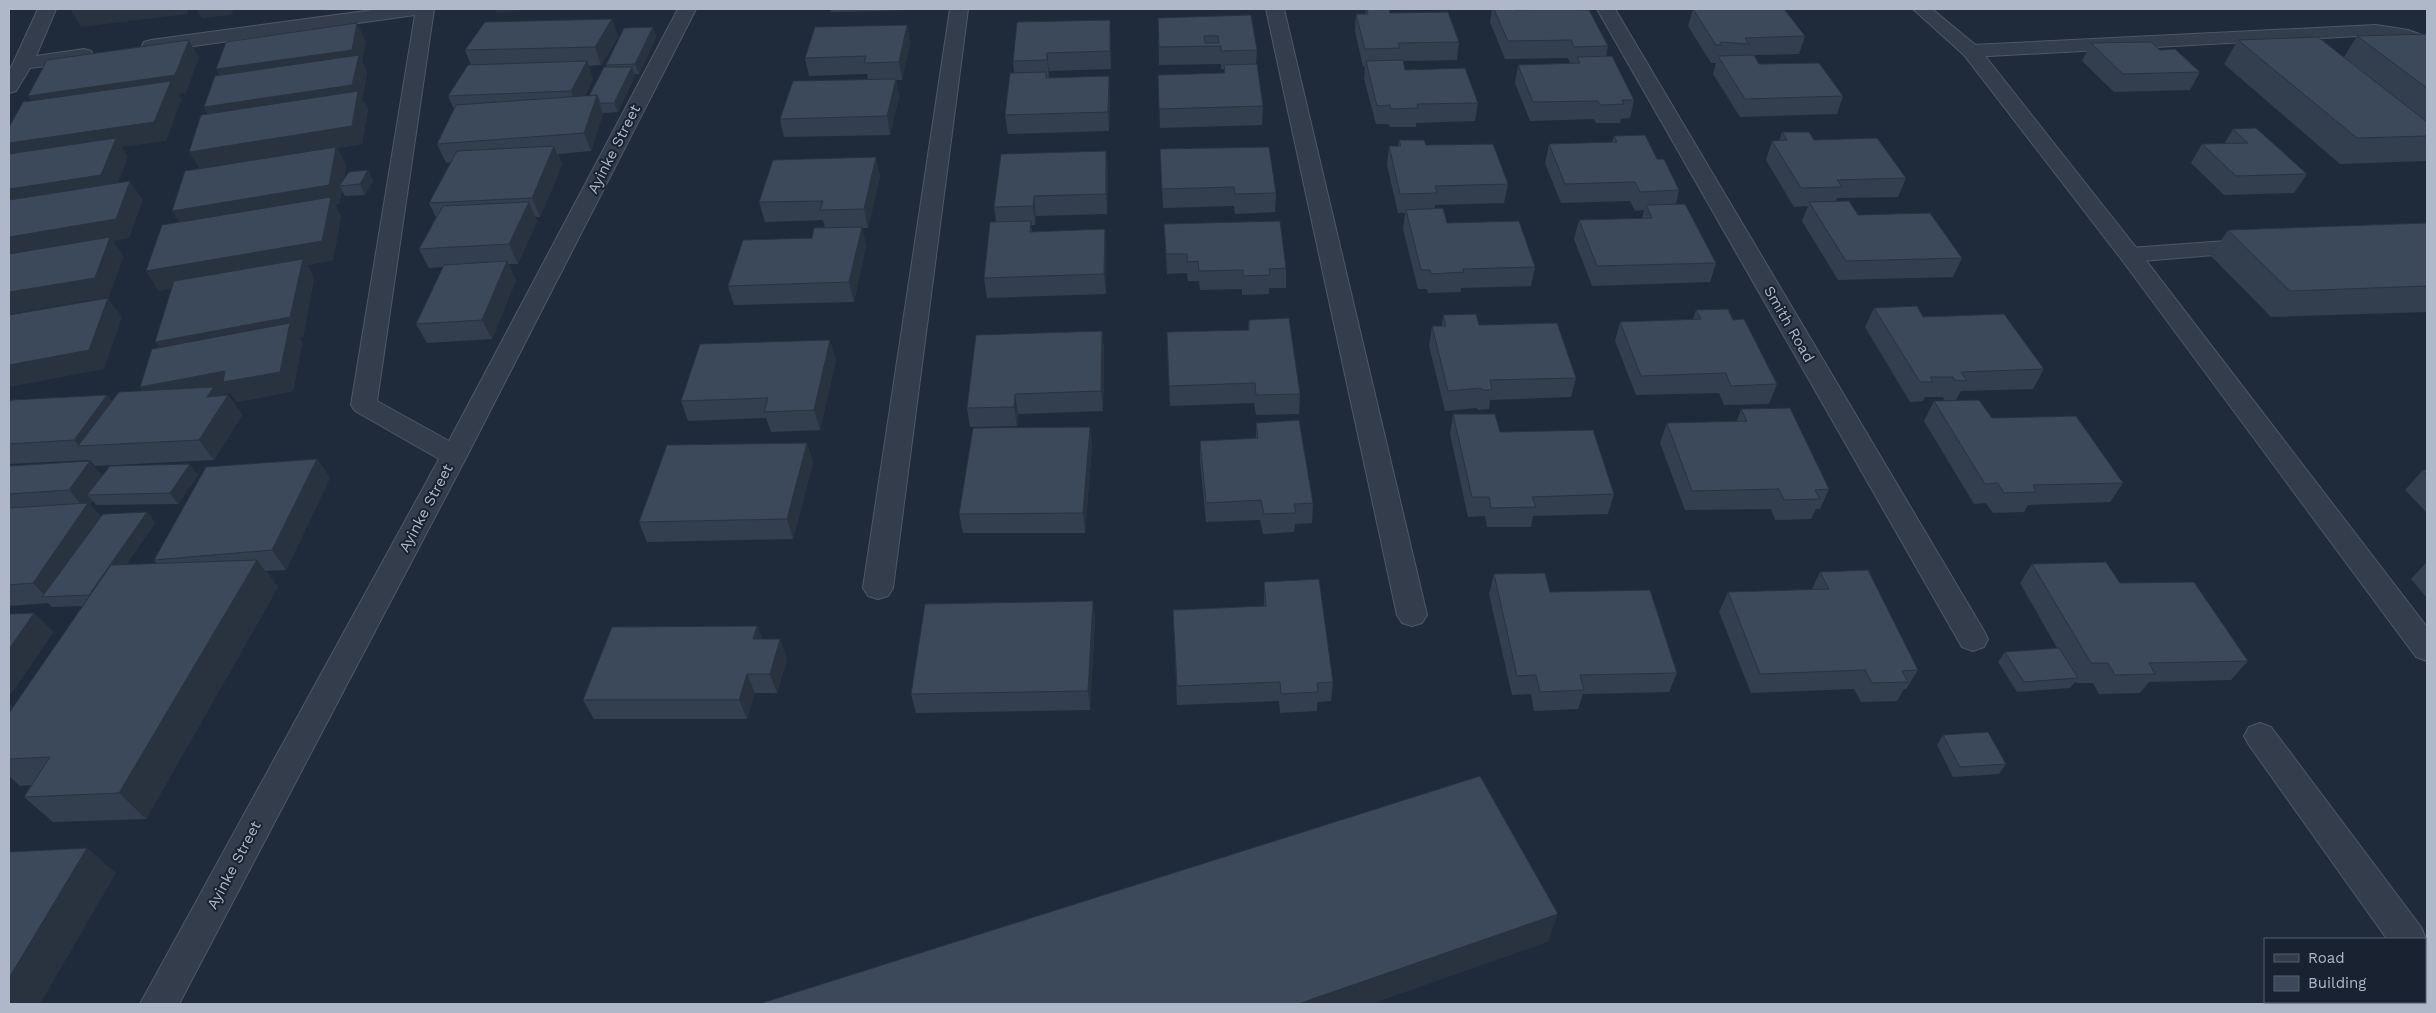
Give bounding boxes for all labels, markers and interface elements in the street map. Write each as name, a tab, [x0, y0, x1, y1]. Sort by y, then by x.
street label: Ayinke Street	[584, 101, 644, 196]
street label: Smith Road	[1760, 283, 1818, 365]
street label: Ayinke Street	[395, 460, 457, 555]
street label: Ayinke Street	[203, 817, 265, 912]
legend	[2264, 938, 2426, 1003]
text: Road	[2308, 949, 2345, 967]
text: Building	[2308, 974, 2366, 992]

